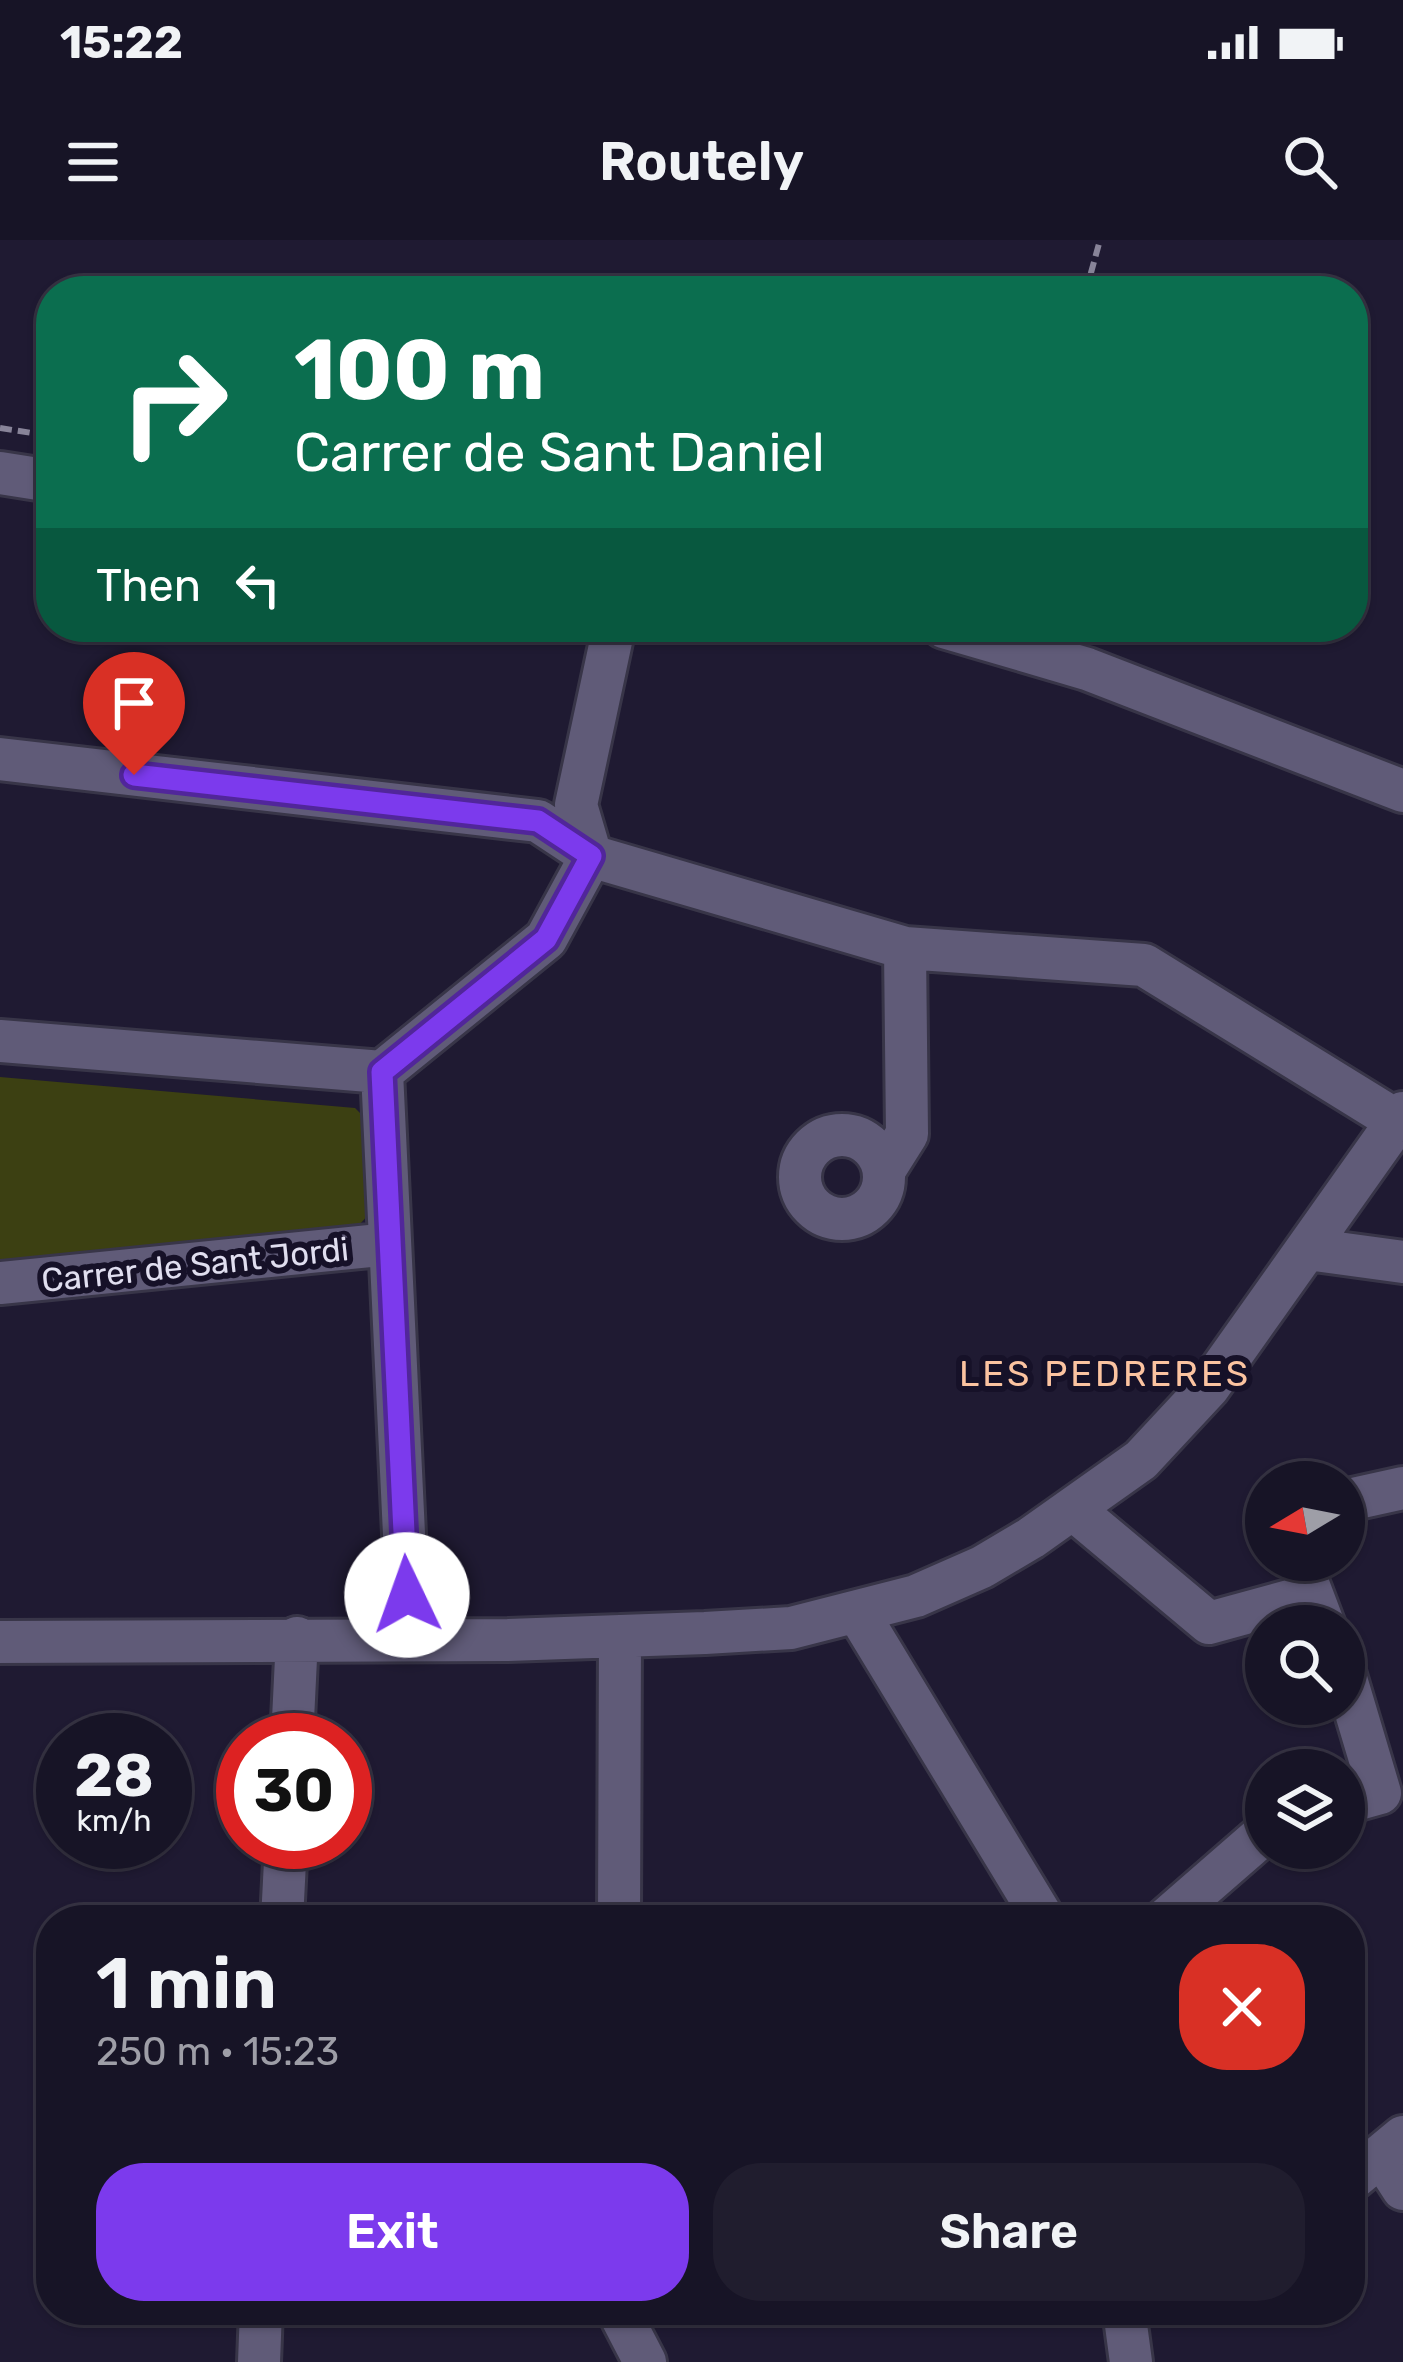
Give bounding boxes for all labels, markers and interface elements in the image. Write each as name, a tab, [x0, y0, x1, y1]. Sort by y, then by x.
text: 15:22	[60, 16, 183, 69]
icon: menu	[60, 129, 126, 195]
icon: search	[1277, 129, 1343, 195]
text: Routely	[599, 130, 804, 194]
text: 100 m	[294, 320, 545, 420]
icon: right	[96, 324, 252, 480]
text: Carrer de Sant Daniel	[294, 421, 825, 485]
icon: left	[225, 552, 291, 618]
text: Then	[96, 559, 201, 612]
pin	[83, 652, 185, 775]
icon: arrive	[101, 670, 167, 736]
street label: Carrer de Sant Jordi	[40, 1229, 351, 1300]
district label: LES PEDRERES	[959, 1352, 1251, 1395]
north arrow	[1245, 1461, 1365, 1581]
map controls	[1245, 1461, 1365, 1869]
position arrow	[344, 1532, 470, 1658]
button: search	[1245, 1605, 1365, 1725]
speed limit sign: 30	[216, 1713, 372, 1869]
text: 28	[74, 1740, 154, 1811]
button: layers	[1245, 1749, 1365, 1869]
text: km/h	[77, 1803, 151, 1839]
text: 1 min	[96, 1941, 277, 2026]
button: close	[1179, 1944, 1305, 2070]
text: 250 m · 15:23	[96, 2029, 339, 2075]
button: Exit	[96, 2163, 689, 2301]
button: Share	[713, 2163, 1305, 2301]

